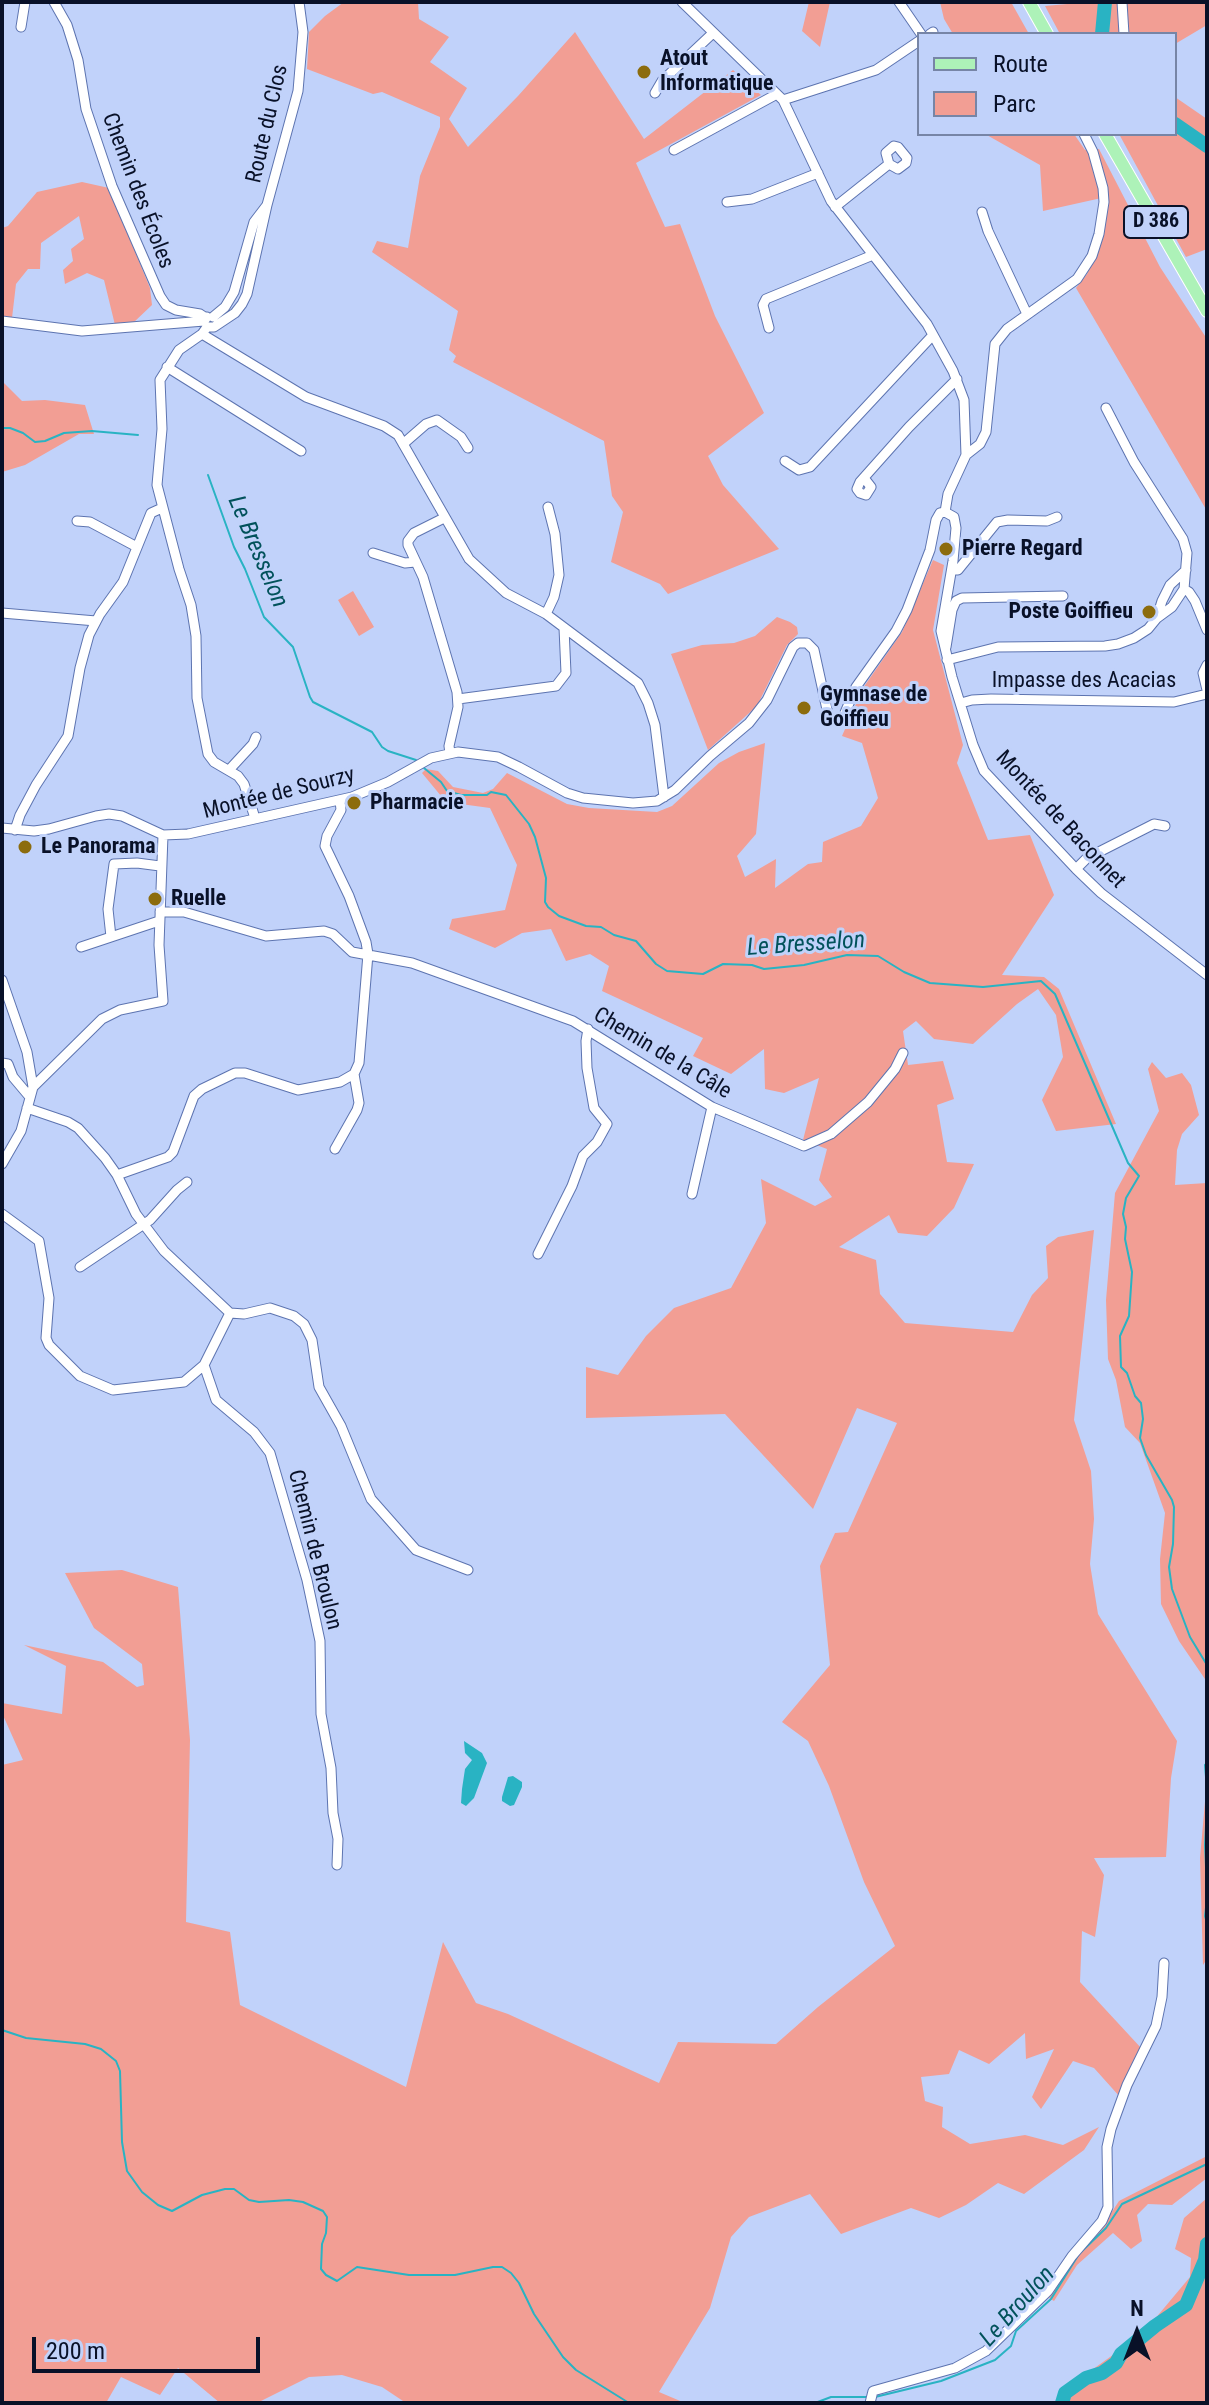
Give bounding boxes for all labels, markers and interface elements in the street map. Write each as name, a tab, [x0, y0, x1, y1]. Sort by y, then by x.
legend	[917, 32, 1177, 136]
place label: Atout Informatique	[660, 46, 773, 98]
text: Route	[993, 50, 1048, 78]
street label: Route du Clos	[242, 62, 294, 186]
marker: Atout Informatique	[635, 63, 653, 81]
text: Parc	[993, 90, 1036, 118]
street label: Chemin des Écoles	[95, 110, 179, 272]
road number: D 386	[1124, 206, 1188, 238]
water label: Le Bresselon	[221, 492, 293, 612]
place label: Pierre Regard	[962, 536, 1083, 562]
marker: Pierre Regard	[937, 540, 955, 558]
place label: Poste Goiffieu	[1009, 599, 1133, 625]
marker: Poste Goiffieu	[1140, 603, 1158, 621]
street label: Impasse des Acacias	[992, 668, 1176, 694]
place label: Gymnase de Goiffieu	[820, 682, 927, 734]
marker: Gymnase de Goiffieu	[795, 699, 813, 717]
street label: Montée de Baconnet	[989, 746, 1131, 894]
street label: Montée de Sourzy	[200, 762, 358, 826]
place label: Pharmacie	[370, 790, 464, 816]
marker: Pharmacie	[345, 794, 363, 812]
place label: Le Panorama	[41, 834, 156, 860]
marker: Le Panorama	[16, 838, 34, 856]
place label: Ruelle	[171, 886, 226, 912]
marker: Ruelle	[146, 890, 164, 908]
water label: Le Bresselon	[746, 927, 866, 963]
street label: Chemin de la Câle	[588, 1003, 736, 1105]
street label: Chemin de Broulon	[281, 1467, 347, 1633]
water label: Le Broulon	[974, 2261, 1062, 2353]
north arrow	[1097, 2293, 1177, 2373]
text: N	[1130, 2296, 1144, 2321]
scale bar	[36, 2321, 264, 2371]
text: 200 m	[46, 2337, 105, 2365]

